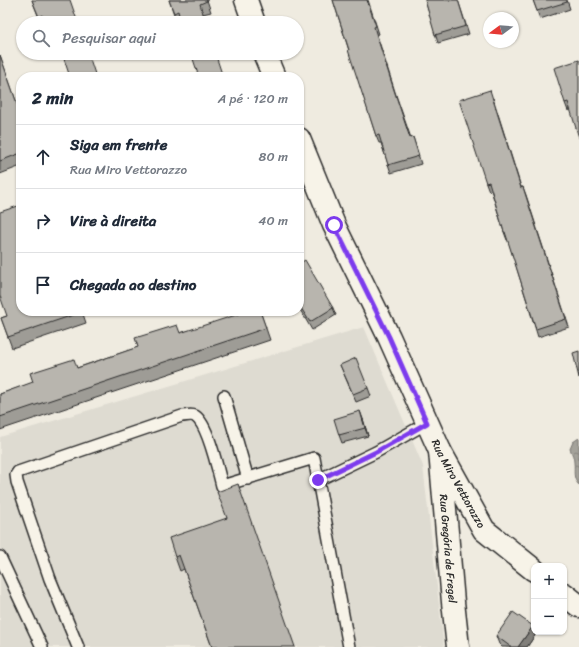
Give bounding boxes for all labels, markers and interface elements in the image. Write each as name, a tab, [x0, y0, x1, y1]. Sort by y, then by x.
north arrow	[483, 12, 519, 48]
search box	[16, 16, 304, 60]
text: Pesquisar aqui	[62, 25, 156, 51]
icon: search	[30, 27, 52, 49]
text: 2 min	[32, 83, 73, 113]
text: A pé · 120 m	[218, 87, 288, 110]
text: Siga em frente	[70, 132, 167, 158]
text: 80 m	[259, 145, 288, 168]
icon: ahead	[32, 146, 54, 168]
text: Rua Miro Vettorazzo	[70, 158, 187, 181]
text: Vire à direita	[70, 208, 156, 234]
text: 40 m	[258, 209, 288, 232]
icon: right	[32, 210, 54, 232]
route start	[325, 216, 343, 234]
text: Chegada ao destino	[70, 272, 196, 298]
icon: arrive	[32, 274, 54, 296]
street label: Rua Miro Vettorazzo	[426, 436, 491, 532]
route end	[309, 471, 327, 489]
street label: Rua Gregória de Fregel	[434, 493, 463, 605]
map controls	[531, 563, 567, 635]
button: +	[531, 563, 567, 599]
button: −	[531, 599, 567, 635]

